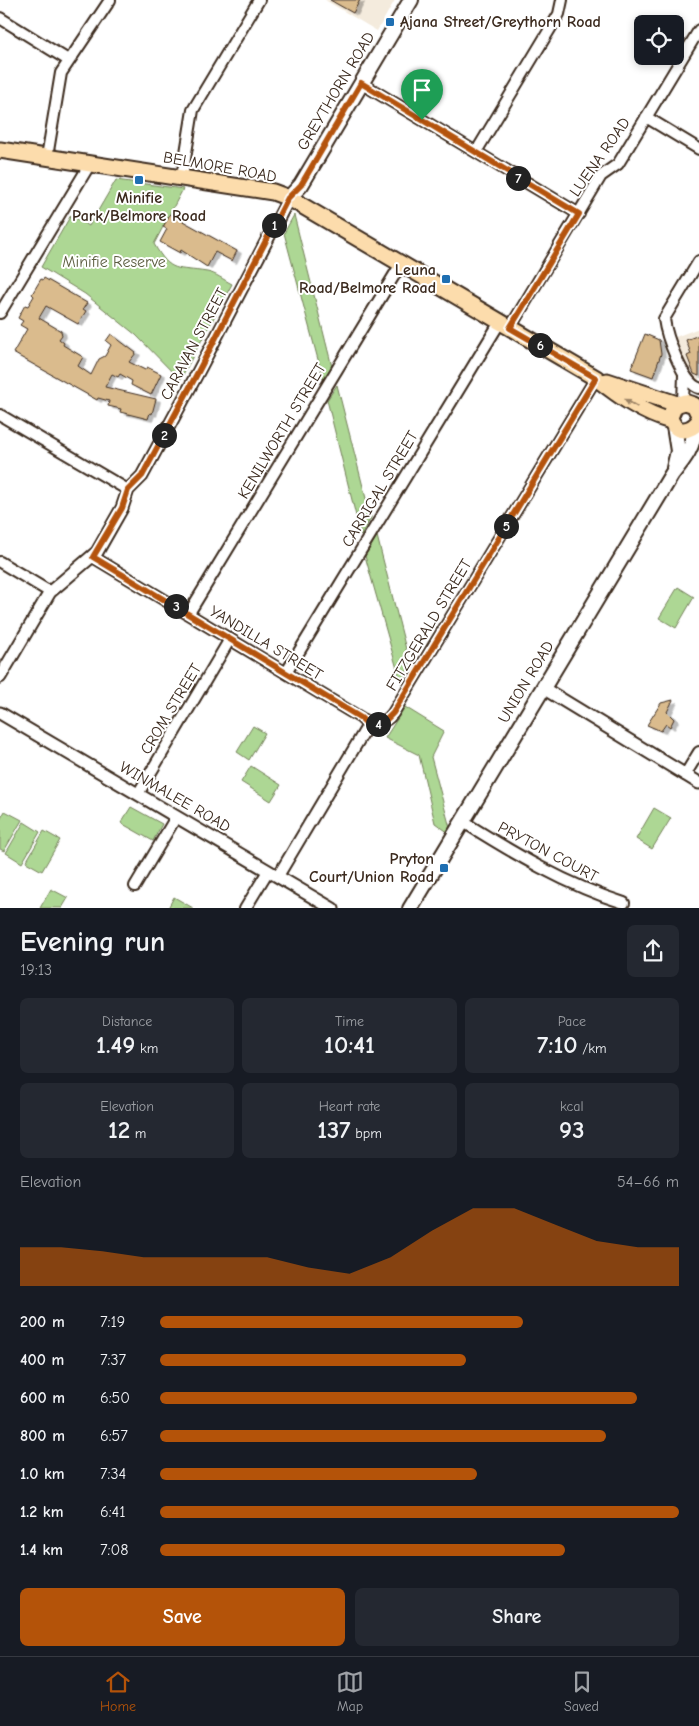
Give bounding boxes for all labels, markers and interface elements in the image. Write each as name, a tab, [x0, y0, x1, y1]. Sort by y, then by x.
place label: Ajana Street/Greythorn Road	[400, 13, 601, 31]
map controls	[634, 15, 684, 65]
button: locate	[634, 15, 684, 65]
marker: Ajana Street/Greythorn Road	[384, 16, 396, 28]
street label: GREYTHORN ROAD	[294, 29, 378, 153]
pin	[401, 69, 443, 120]
icon: arrive	[408, 76, 436, 104]
street label: LUENA ROAD	[566, 114, 634, 200]
street label: BELMORE ROAD	[162, 148, 278, 186]
pin: 7	[506, 166, 530, 190]
text: 7	[515, 170, 522, 187]
marker: Minifie Park/Belmore Road	[133, 174, 145, 186]
place label: Minifie Park/Belmore Road	[72, 189, 206, 225]
pin: 1	[262, 212, 286, 238]
text: 1	[272, 217, 277, 234]
park label: Minifie Reserve	[62, 253, 166, 271]
place label: Leuna Road/Belmore Road	[299, 261, 436, 297]
marker: Leuna Road/Belmore Road	[440, 273, 452, 285]
street label: CARAVAN STREET	[157, 284, 231, 403]
pin: 6	[528, 332, 552, 358]
text: 6	[537, 337, 544, 354]
street label: KENILWORTH STREET	[234, 359, 330, 502]
one-way arrow	[625, 399, 638, 408]
pin: 2	[152, 422, 176, 448]
text: 2	[161, 427, 168, 444]
street label: CARRIGAL STREET	[338, 427, 422, 550]
pin: 5	[494, 514, 518, 538]
text: 5	[503, 518, 510, 535]
street label: FITZGERALD STREET	[383, 555, 476, 694]
pin: 3	[164, 594, 188, 618]
text: 3	[173, 598, 180, 615]
street label: YANDILLA STREET	[206, 602, 326, 684]
street label: UNION ROAD	[494, 638, 558, 726]
street label: CROM STREET	[137, 660, 205, 758]
pin: 4	[366, 712, 390, 736]
text: 4	[375, 716, 382, 733]
street label: WINMALEE ROAD	[116, 758, 234, 836]
street label: PRYTON COURT	[495, 818, 602, 886]
place label: Pryton Court/Union Road	[309, 850, 434, 886]
marker: Pryton Court/Union Road	[438, 862, 450, 874]
button: share	[627, 925, 679, 977]
text: Evening run	[20, 926, 165, 958]
text: 19:13	[20, 961, 52, 979]
text: Distance	[102, 1013, 152, 1030]
text: Time	[335, 1013, 364, 1030]
text: Pace	[558, 1013, 586, 1030]
text: 1.49	[96, 1030, 135, 1059]
text: 10:41	[324, 1030, 375, 1059]
text: 7:10	[537, 1030, 578, 1059]
text: km	[135, 1040, 158, 1057]
text: /km	[578, 1040, 607, 1057]
text: Elevation	[100, 1098, 154, 1115]
text: Heart rate	[319, 1098, 380, 1115]
text: kcal	[560, 1098, 584, 1115]
text: 12	[108, 1115, 130, 1144]
text: 137	[317, 1115, 351, 1144]
text: 93	[559, 1115, 585, 1144]
text: m	[130, 1125, 146, 1142]
text: bpm	[351, 1125, 382, 1142]
text: Elevation	[20, 1173, 81, 1191]
text: 54–66 m	[617, 1173, 679, 1191]
text: 200 m	[20, 1313, 65, 1331]
text: 7:19	[100, 1313, 125, 1331]
text: 400 m	[20, 1351, 64, 1369]
text: 7:37	[100, 1351, 126, 1369]
text: 600 m	[20, 1389, 65, 1407]
text: 6:50	[100, 1389, 130, 1407]
text: 800 m	[20, 1427, 65, 1445]
text: 6:57	[100, 1427, 128, 1445]
text: 1.0 km	[20, 1465, 65, 1483]
text: 7:34	[100, 1465, 126, 1483]
text: 1.2 km	[20, 1503, 63, 1521]
text: 6:41	[100, 1503, 126, 1521]
text: 1.4 km	[20, 1541, 63, 1559]
text: 7:08	[100, 1541, 128, 1559]
button: Save	[20, 1588, 345, 1646]
button: Share	[355, 1588, 679, 1646]
tab: Home	[100, 1668, 136, 1715]
tab: Map	[336, 1668, 364, 1715]
tab: Saved	[564, 1668, 599, 1715]

